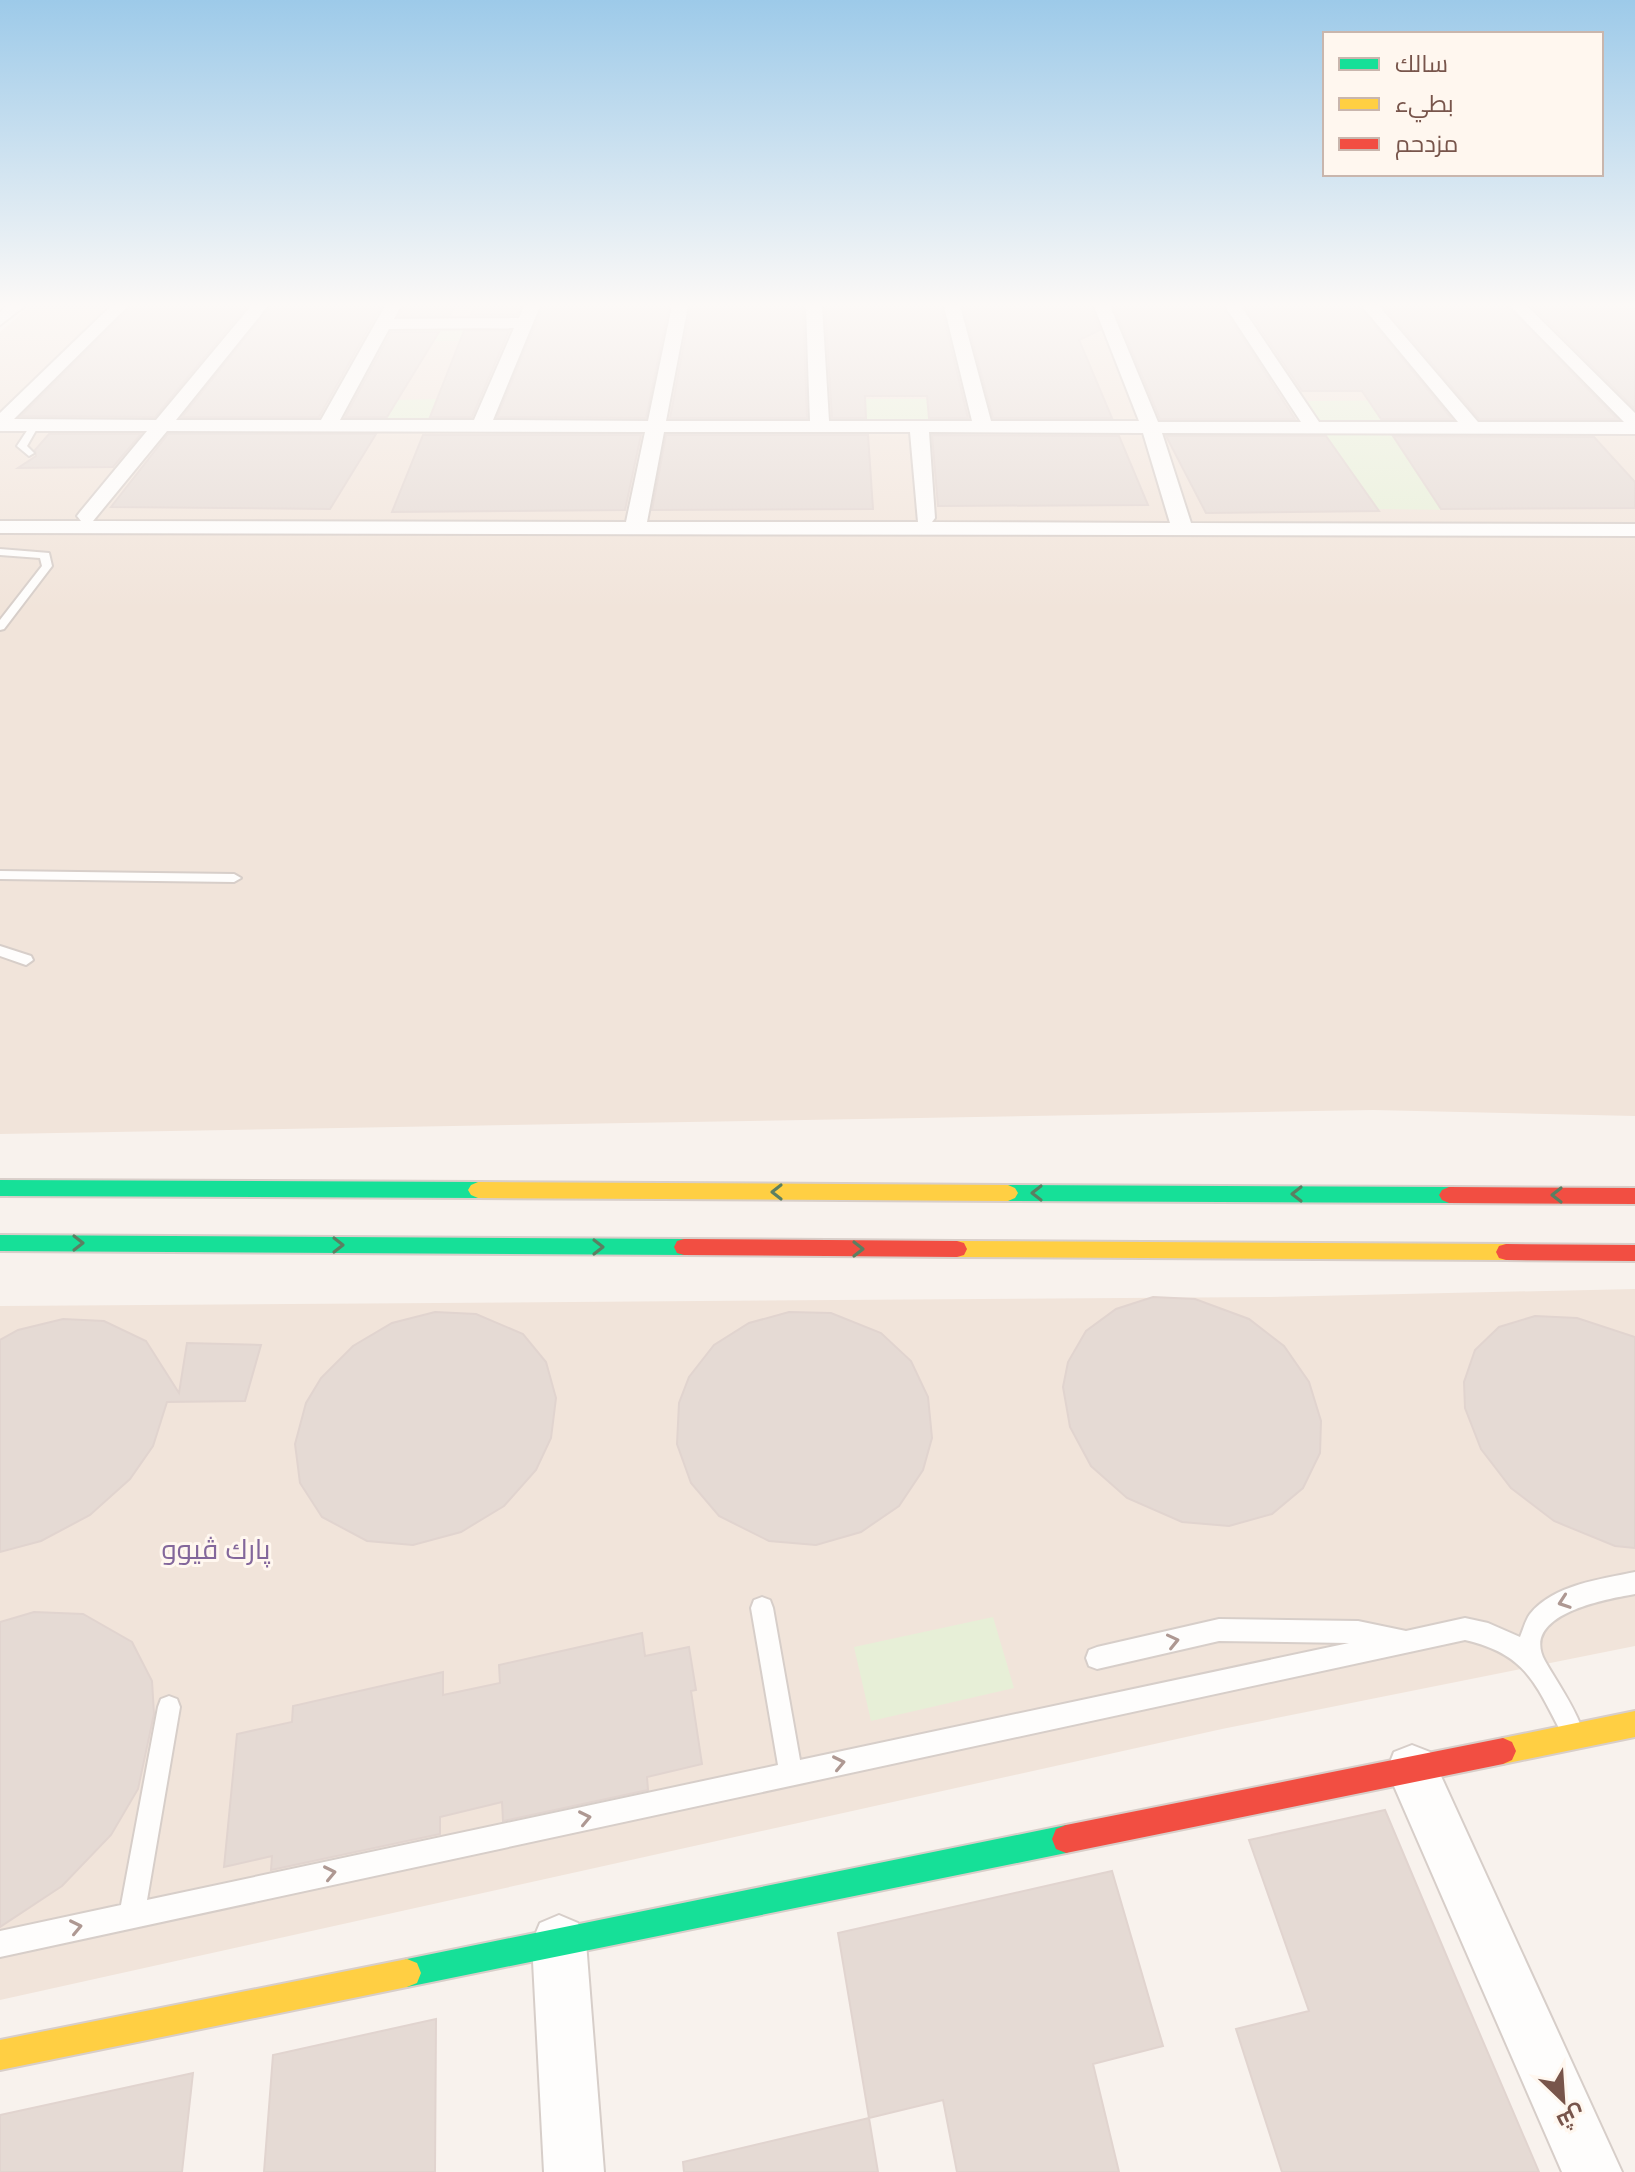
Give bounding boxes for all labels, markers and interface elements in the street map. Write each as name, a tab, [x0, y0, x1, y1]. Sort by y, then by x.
legend	[1323, 32, 1603, 176]
text: سالك	[1395, 48, 1448, 78]
text: بطيء	[1395, 88, 1454, 123]
text: مزدحم	[1395, 128, 1458, 160]
one-way arrow	[770, 1183, 783, 1201]
one-way arrow	[1030, 1184, 1043, 1202]
one-way arrow	[1290, 1185, 1303, 1203]
one-way arrow	[1550, 1186, 1563, 1204]
one-way arrow	[72, 1234, 85, 1252]
one-way arrow	[332, 1236, 345, 1254]
one-way arrow	[592, 1238, 605, 1256]
one-way arrow	[852, 1240, 865, 1257]
district label: پارك ڤیوو	[161, 1531, 271, 1568]
one-way arrow	[1558, 1593, 1572, 1609]
one-way arrow	[1165, 1633, 1179, 1650]
one-way arrow	[832, 1755, 845, 1772]
one-way arrow	[577, 1810, 591, 1827]
one-way arrow	[323, 1865, 337, 1882]
one-way arrow	[69, 1919, 83, 1936]
north arrow	[1523, 2060, 1603, 2140]
text: ش	[1553, 2099, 1590, 2137]

